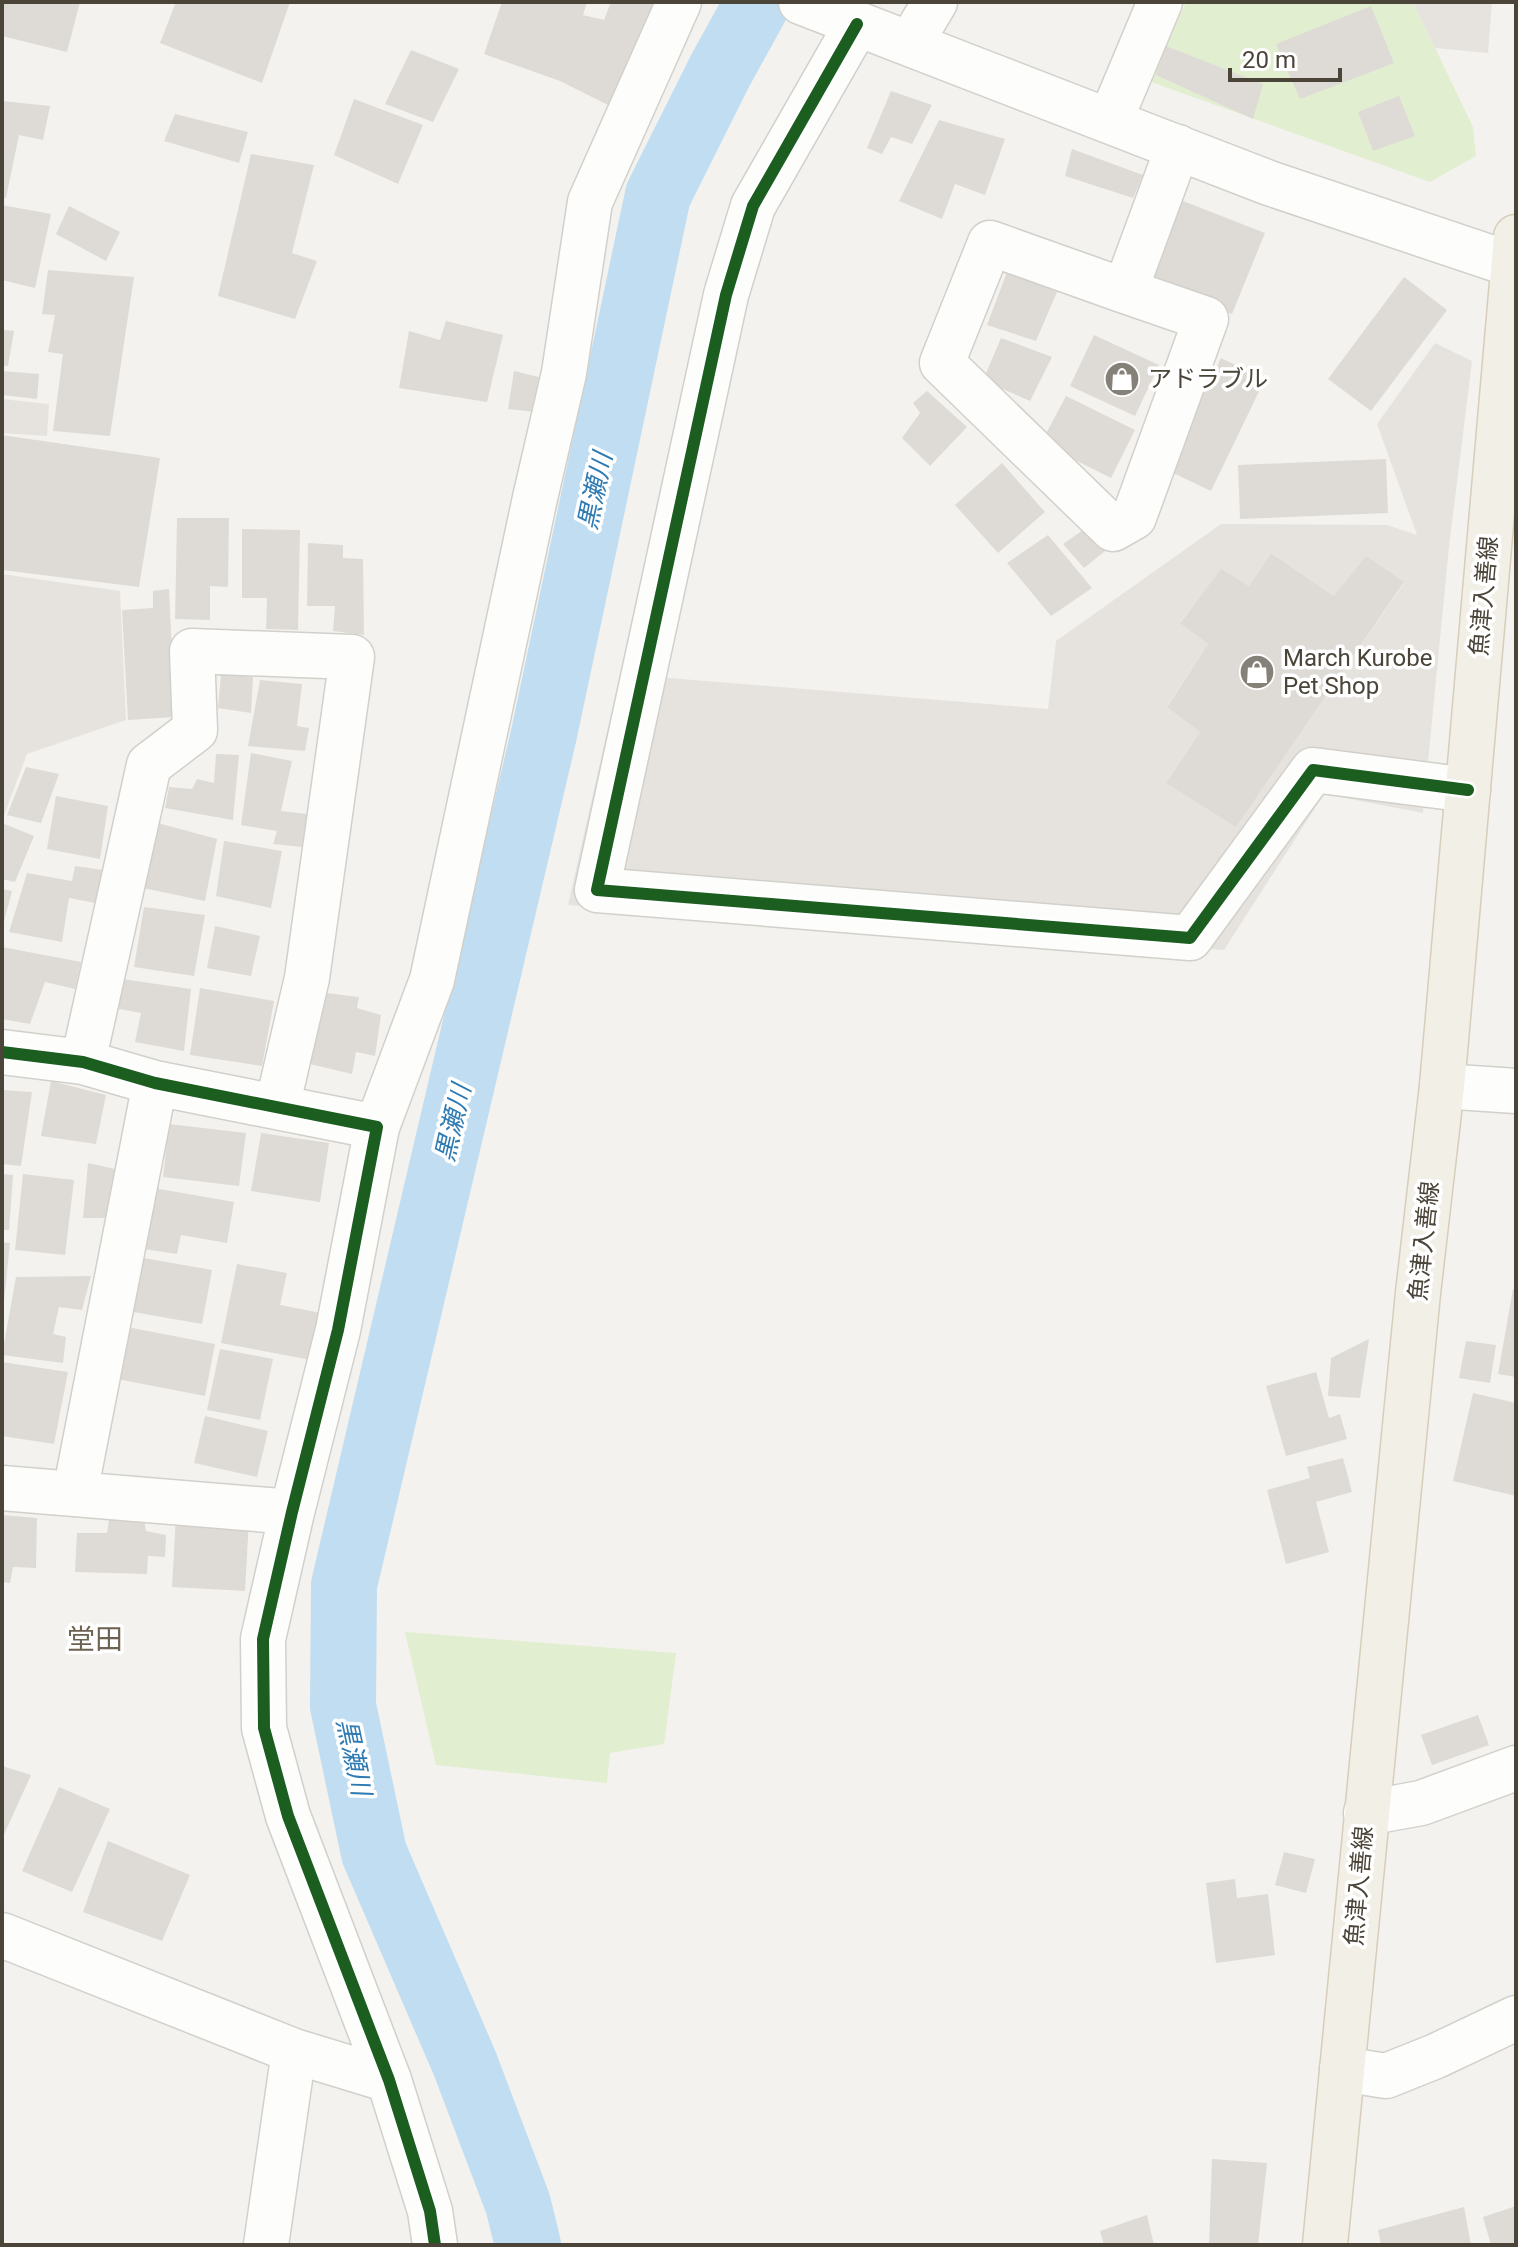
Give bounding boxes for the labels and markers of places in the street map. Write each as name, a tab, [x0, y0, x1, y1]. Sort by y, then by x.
shop icon: アドラブル	[1103, 360, 1141, 398]
place label: アドラブル	[1148, 365, 1268, 393]
place label: March Kurobe Pet Shop	[1283, 644, 1432, 700]
shop icon: March Kurobe Pet Shop	[1238, 653, 1276, 691]

